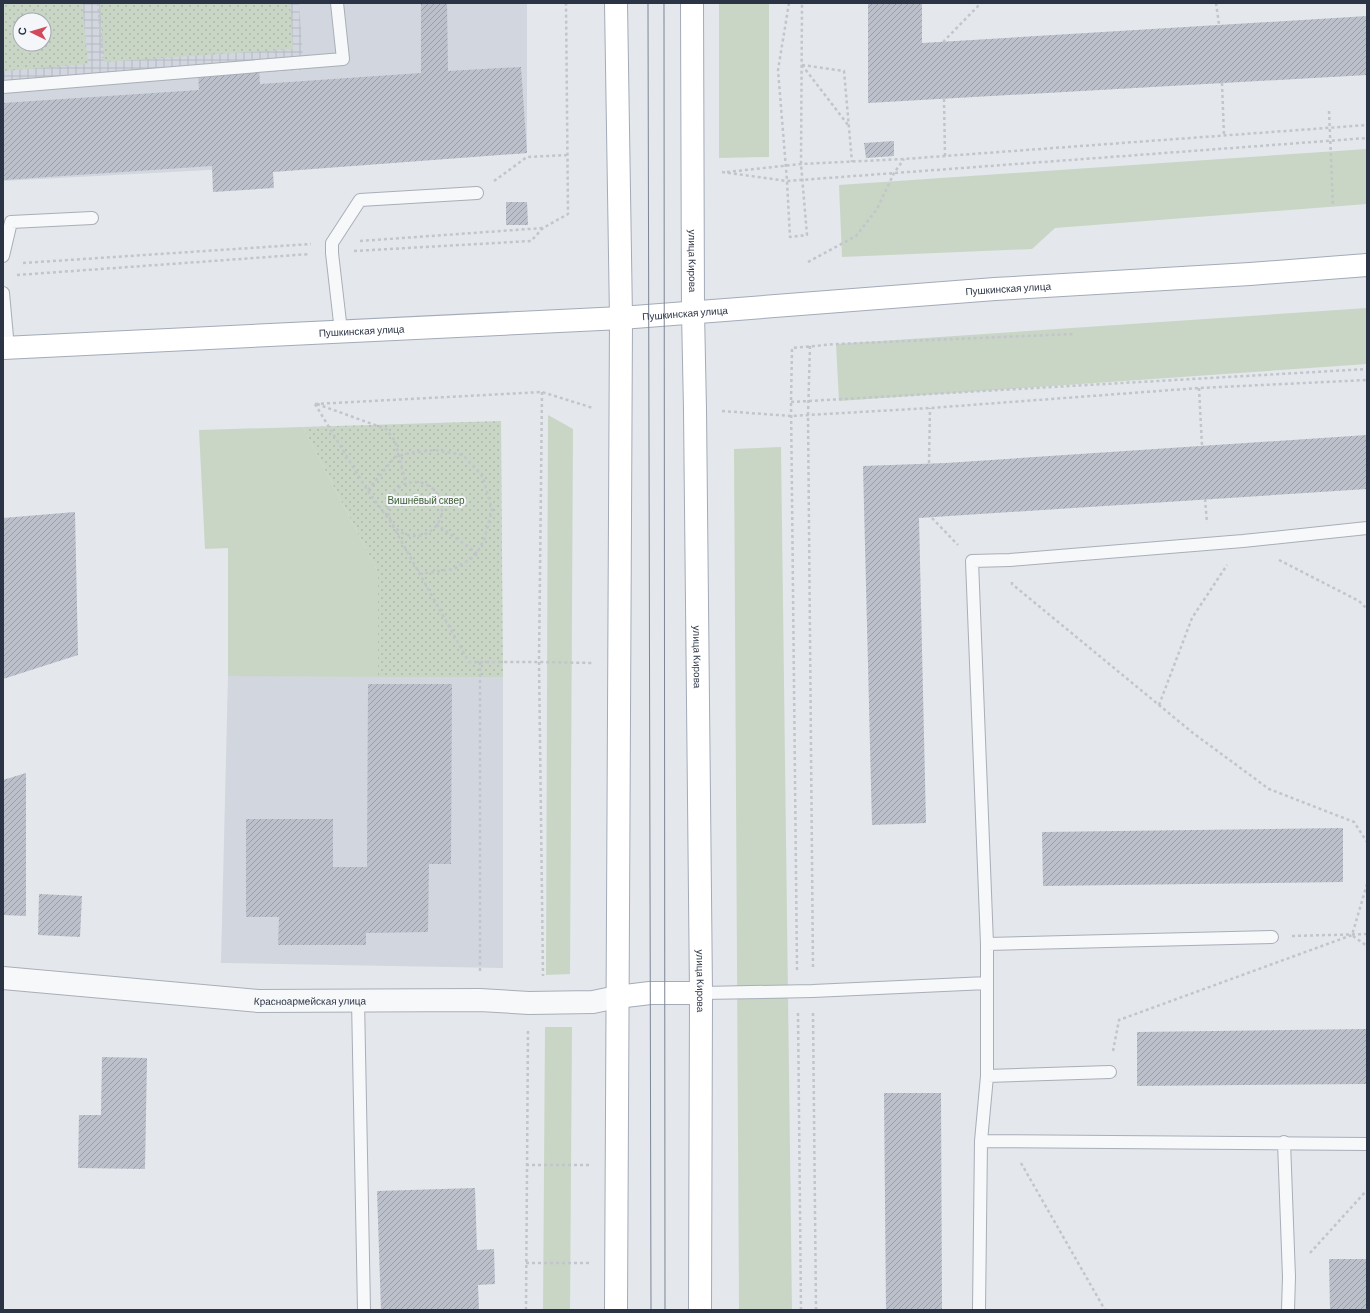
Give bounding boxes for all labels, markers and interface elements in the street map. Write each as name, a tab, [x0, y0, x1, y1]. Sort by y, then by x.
north arrow	[12, 12, 52, 52]
text: С	[15, 27, 28, 36]
street label: улица Кирова	[687, 230, 699, 293]
street label: Пушкинская улица	[965, 280, 1052, 297]
street label: Пушкинская улица	[642, 304, 729, 322]
street label: Пушкинская улица	[318, 322, 405, 339]
park label: Вишнёвый сквер	[387, 494, 465, 506]
street label: улица Кирова	[691, 625, 704, 689]
street label: улица Кирова	[695, 949, 707, 1013]
street label: Красноармейская улица	[253, 995, 367, 1007]

